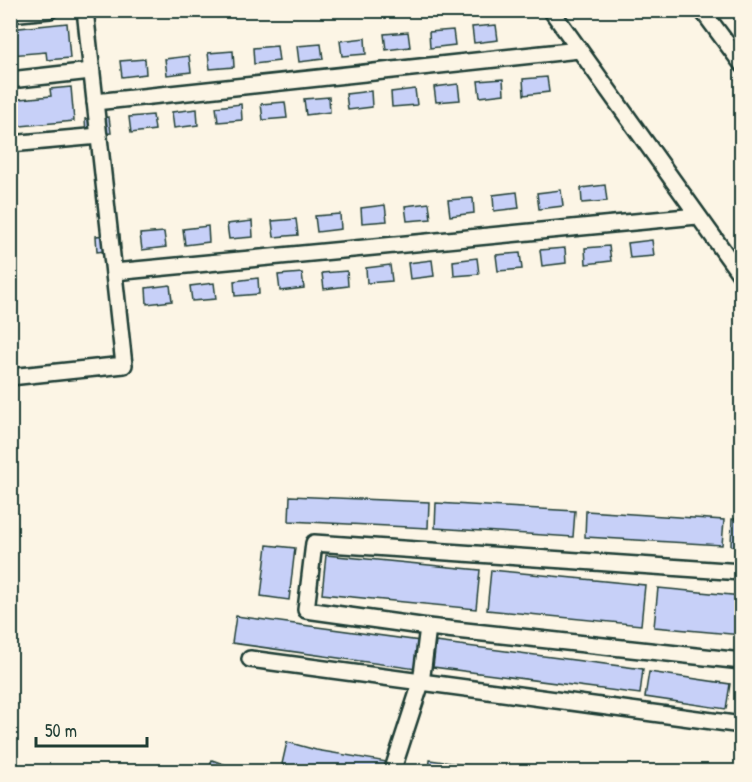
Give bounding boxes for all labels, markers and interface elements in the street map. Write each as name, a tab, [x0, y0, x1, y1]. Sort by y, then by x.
scale bar	[36, 710, 147, 748]
text: 50 m	[45, 718, 77, 743]

